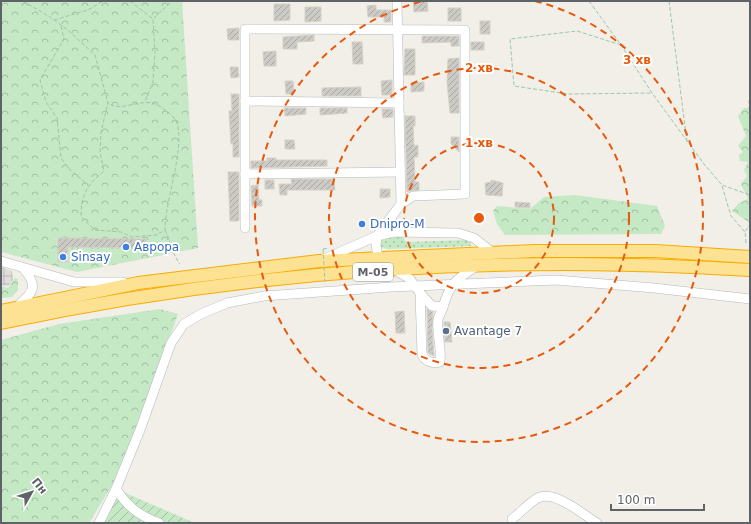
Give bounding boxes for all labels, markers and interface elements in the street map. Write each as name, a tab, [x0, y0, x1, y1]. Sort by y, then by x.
text: 3 хв	[623, 53, 651, 67]
text: 2 хв	[465, 61, 493, 75]
text: 1 хв	[465, 136, 493, 150]
centre of rings	[472, 211, 486, 225]
place label: Dnipro-M	[370, 217, 425, 231]
marker: Dnipro-M	[357, 219, 367, 229]
place label: Аврора	[134, 240, 179, 254]
marker: Аврора	[121, 242, 131, 252]
place label: Sinsay	[71, 250, 110, 264]
marker: Sinsay	[58, 252, 68, 262]
road number: М-05	[353, 263, 393, 281]
place label: Avantage 7	[454, 324, 522, 338]
marker: Avantage 7	[441, 326, 451, 336]
north arrow	[12, 472, 52, 512]
text: Пн	[29, 475, 50, 497]
scale bar	[611, 486, 704, 512]
text: 100 m	[617, 493, 655, 507]

